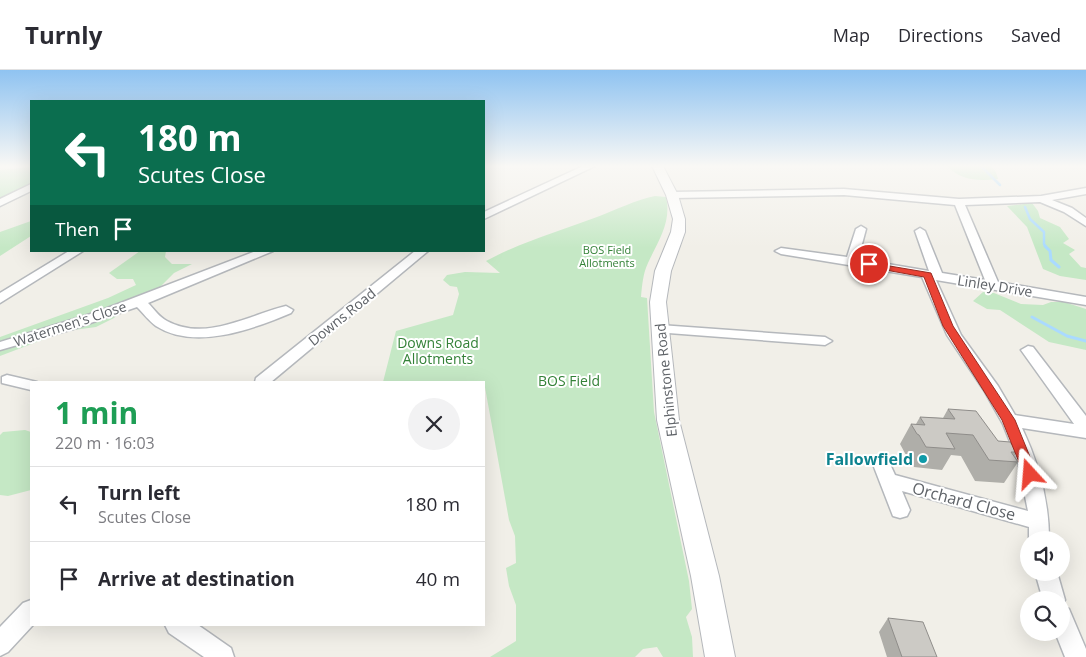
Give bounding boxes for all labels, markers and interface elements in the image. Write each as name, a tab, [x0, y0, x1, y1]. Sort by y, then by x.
text: Turnly	[25, 18, 102, 51]
text: Map	[833, 23, 870, 47]
text: Directions	[898, 23, 983, 47]
text: Saved	[1011, 23, 1061, 47]
text: 180 m	[138, 114, 242, 161]
icon: left	[55, 120, 120, 185]
text: Scutes Close	[138, 159, 266, 189]
icon: arrive	[109, 215, 137, 243]
text: Then	[55, 216, 99, 242]
park label: BOS Field Allotments	[579, 242, 635, 270]
pin	[848, 243, 890, 285]
icon: arrive	[855, 250, 883, 278]
street label: Linley Drive	[956, 270, 1034, 301]
street label: Downs Road	[304, 284, 379, 350]
street label: Watermen's Close	[11, 296, 129, 351]
street label: Elphinstone Road	[650, 322, 681, 438]
park label: Downs Road Allotments	[397, 333, 479, 368]
park label: BOS Field	[538, 371, 600, 390]
text: 1 min	[55, 392, 138, 433]
button: close	[408, 398, 460, 450]
text: 220 m · 16:03	[55, 432, 155, 454]
position arrow	[1003, 447, 1055, 499]
place label: Fallowfield	[826, 448, 913, 470]
marker: Fallowfield	[917, 453, 929, 465]
street label: Orchard Close	[910, 477, 1018, 525]
text: Turn left	[98, 480, 180, 506]
icon: left	[55, 490, 83, 518]
text: 180 m	[405, 491, 460, 517]
text: Scutes Close	[98, 506, 191, 528]
map controls	[1020, 531, 1070, 641]
button: sound	[1020, 531, 1070, 581]
icon: arrive	[55, 565, 83, 593]
text: Arrive at destination	[98, 566, 295, 592]
text: 40 m	[416, 566, 460, 592]
button: search	[1020, 591, 1070, 641]

